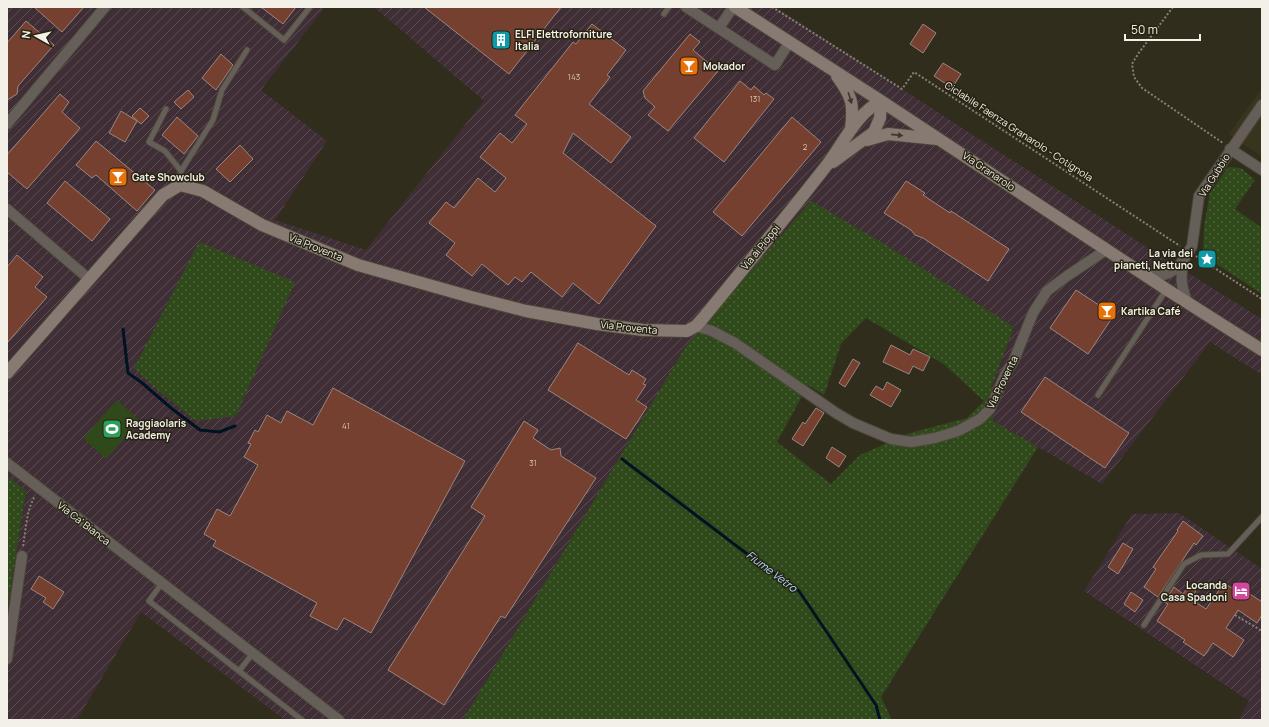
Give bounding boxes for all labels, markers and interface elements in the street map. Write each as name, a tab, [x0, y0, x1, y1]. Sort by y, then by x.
north arrow	[16, 16, 56, 56]
scale bar	[1125, 16, 1200, 42]
text: 50 m	[1131, 21, 1158, 38]
place label: ELFI Elettroforniture Italia	[515, 27, 612, 53]
text: N	[18, 29, 34, 39]
building icon: ELFI Elettroforniture Italia	[490, 29, 512, 51]
bar icon: Mokador	[678, 55, 700, 77]
place label: Mokador	[703, 59, 745, 73]
house number: 143	[568, 71, 580, 82]
street label: Ciclabile Faenza Granarolo - Cotignola	[942, 78, 1096, 184]
one-way arrow	[847, 92, 853, 104]
house number: 131	[750, 93, 760, 104]
one-way arrow	[891, 132, 903, 138]
house number: 2	[803, 141, 808, 152]
street label: Via Granarolo	[960, 148, 1018, 194]
street label: Via Gubbio	[1195, 151, 1233, 199]
bar icon: Gate Showclub	[107, 166, 129, 188]
place label: Gate Showclub	[132, 170, 205, 184]
street label: Via ai Pioppi	[738, 222, 782, 272]
street label: Via Proventa	[287, 230, 345, 264]
place label: La via dei pianeti, Nettuno	[1114, 246, 1193, 272]
place icon: La via dei pianeti, Nettuno	[1196, 248, 1218, 270]
bar icon: Kartika Café	[1096, 300, 1118, 322]
place label: Kartika Café	[1121, 304, 1180, 318]
street label: Via Proventa	[600, 317, 658, 337]
street label: Via Proventa	[983, 353, 1021, 411]
place label: Raggiaolaris Academy	[126, 416, 187, 442]
sports icon: Raggiaolaris Academy	[101, 418, 123, 440]
house number: 41	[342, 420, 350, 431]
house number: 31	[529, 457, 537, 468]
street label: Via Ca' Bianca	[55, 498, 113, 548]
water label: Fiume Vetro	[744, 547, 802, 596]
place label: Locanda Casa Spadoni	[1161, 578, 1227, 604]
hotel icon: Locanda Casa Spadoni	[1230, 580, 1252, 602]

